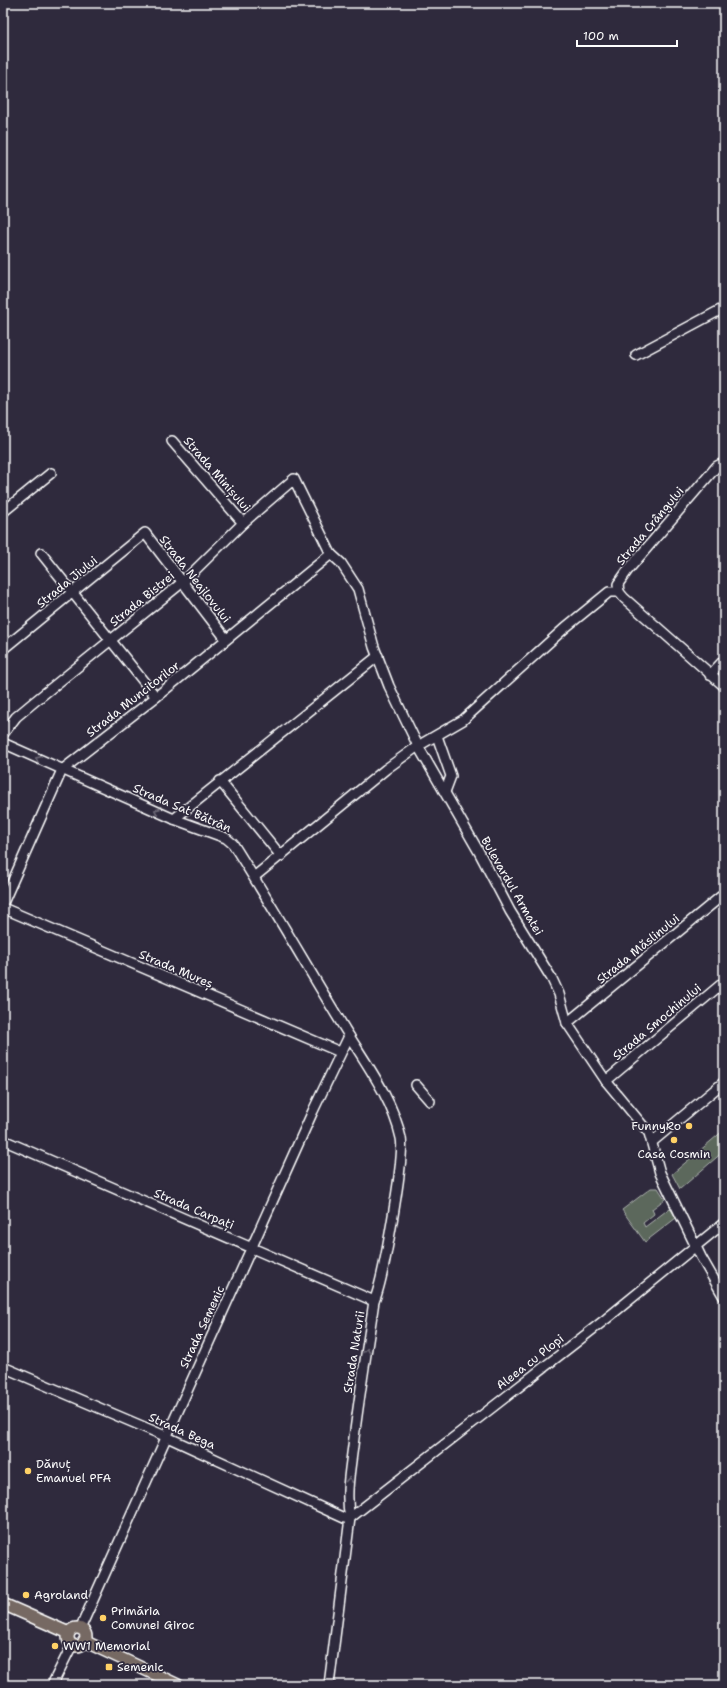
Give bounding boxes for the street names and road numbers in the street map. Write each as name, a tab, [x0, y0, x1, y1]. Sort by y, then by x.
street label: Strada Minișului	[180, 433, 254, 515]
street label: Strada Crângului	[613, 483, 687, 569]
street label: Strada Neajlovului	[156, 532, 234, 626]
street label: Strada Jiului	[33, 552, 101, 612]
street label: Strada Bistrei	[106, 568, 178, 630]
street label: Strada Muncitorilor	[83, 657, 183, 741]
street label: Strada Sat Bătrân	[130, 780, 234, 836]
street label: Bulevardul Armatei	[477, 834, 547, 938]
street label: Strada Măslinului	[593, 911, 683, 987]
street label: Strada Mureș	[137, 946, 215, 992]
street label: Strada Smochinului	[609, 980, 705, 1064]
street label: Strada Carpați	[152, 1185, 236, 1233]
street label: Strada Semenic	[176, 1283, 228, 1371]
street label: Strada Naturii	[340, 1310, 368, 1394]
street label: Aleea cu Plopi	[493, 1331, 567, 1393]
street label: Strada Bega	[146, 1409, 218, 1453]

